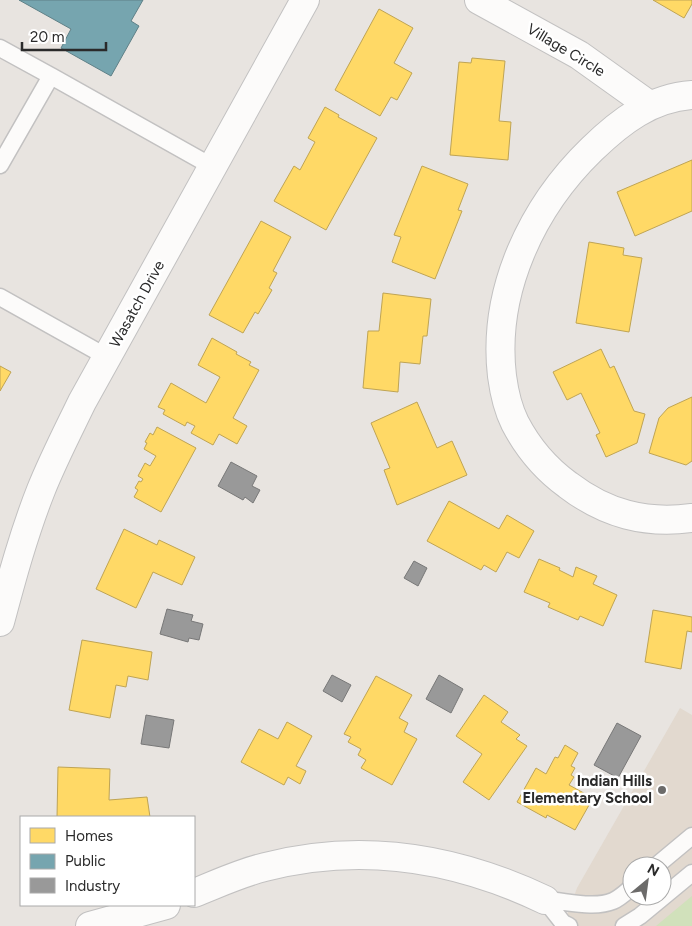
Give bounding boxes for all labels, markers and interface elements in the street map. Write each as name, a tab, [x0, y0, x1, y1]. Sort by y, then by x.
scale bar	[22, 20, 106, 52]
street label: Village Circle	[524, 20, 608, 80]
text: 20 m	[30, 28, 64, 46]
street label: Wasatch Drive	[106, 257, 168, 351]
place label: Indian Hills Elementary School	[523, 772, 652, 807]
marker: Indian Hills Elementary School	[656, 784, 668, 796]
legend	[20, 816, 195, 906]
text: Homes	[65, 827, 113, 845]
text: Public	[65, 852, 106, 870]
north arrow	[622, 856, 672, 906]
text: N	[644, 860, 662, 880]
text: Industry	[65, 877, 120, 895]

